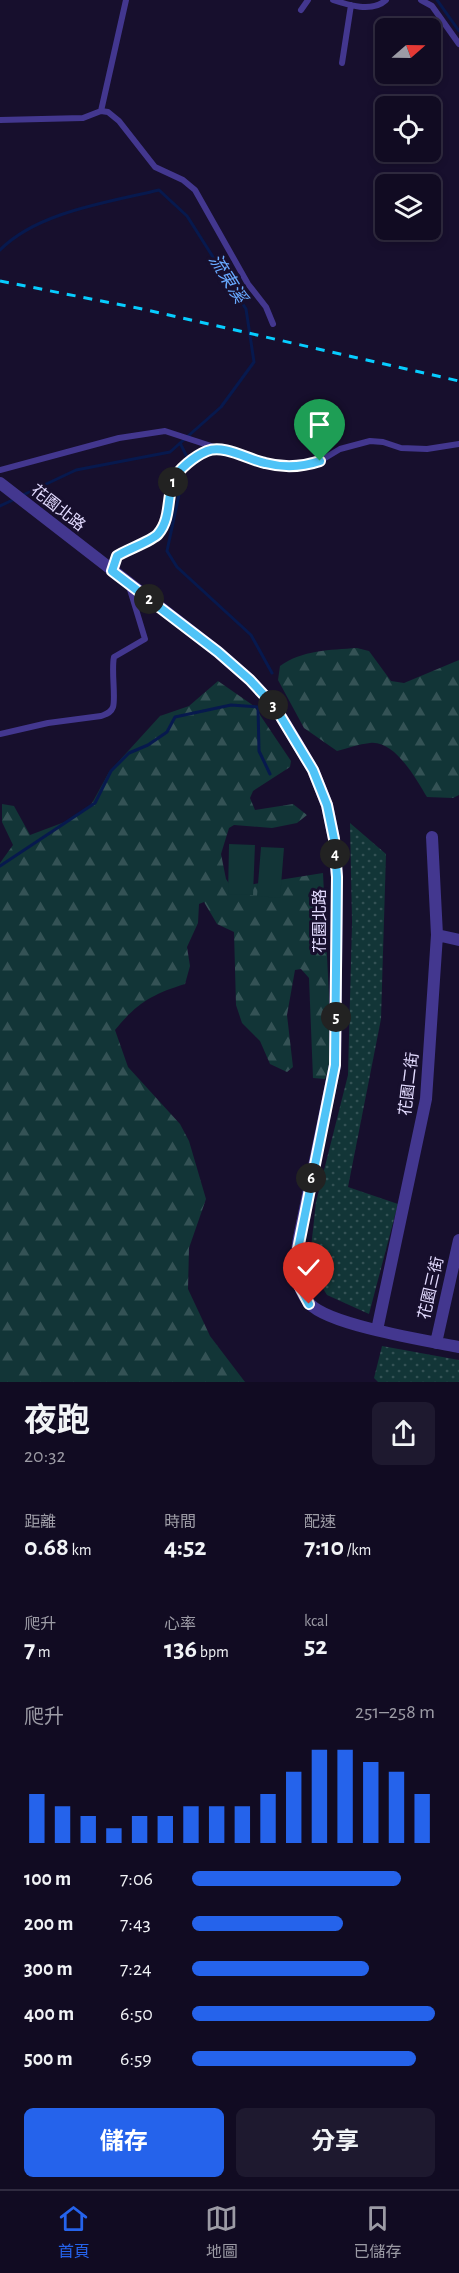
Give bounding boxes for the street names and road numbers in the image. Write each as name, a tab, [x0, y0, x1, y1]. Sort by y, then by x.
street label: 花園北路	[28, 481, 89, 534]
street label: 花園北路	[311, 889, 328, 953]
street label: 花園二街	[396, 1051, 421, 1117]
street label: 花園三街	[415, 1255, 446, 1321]

